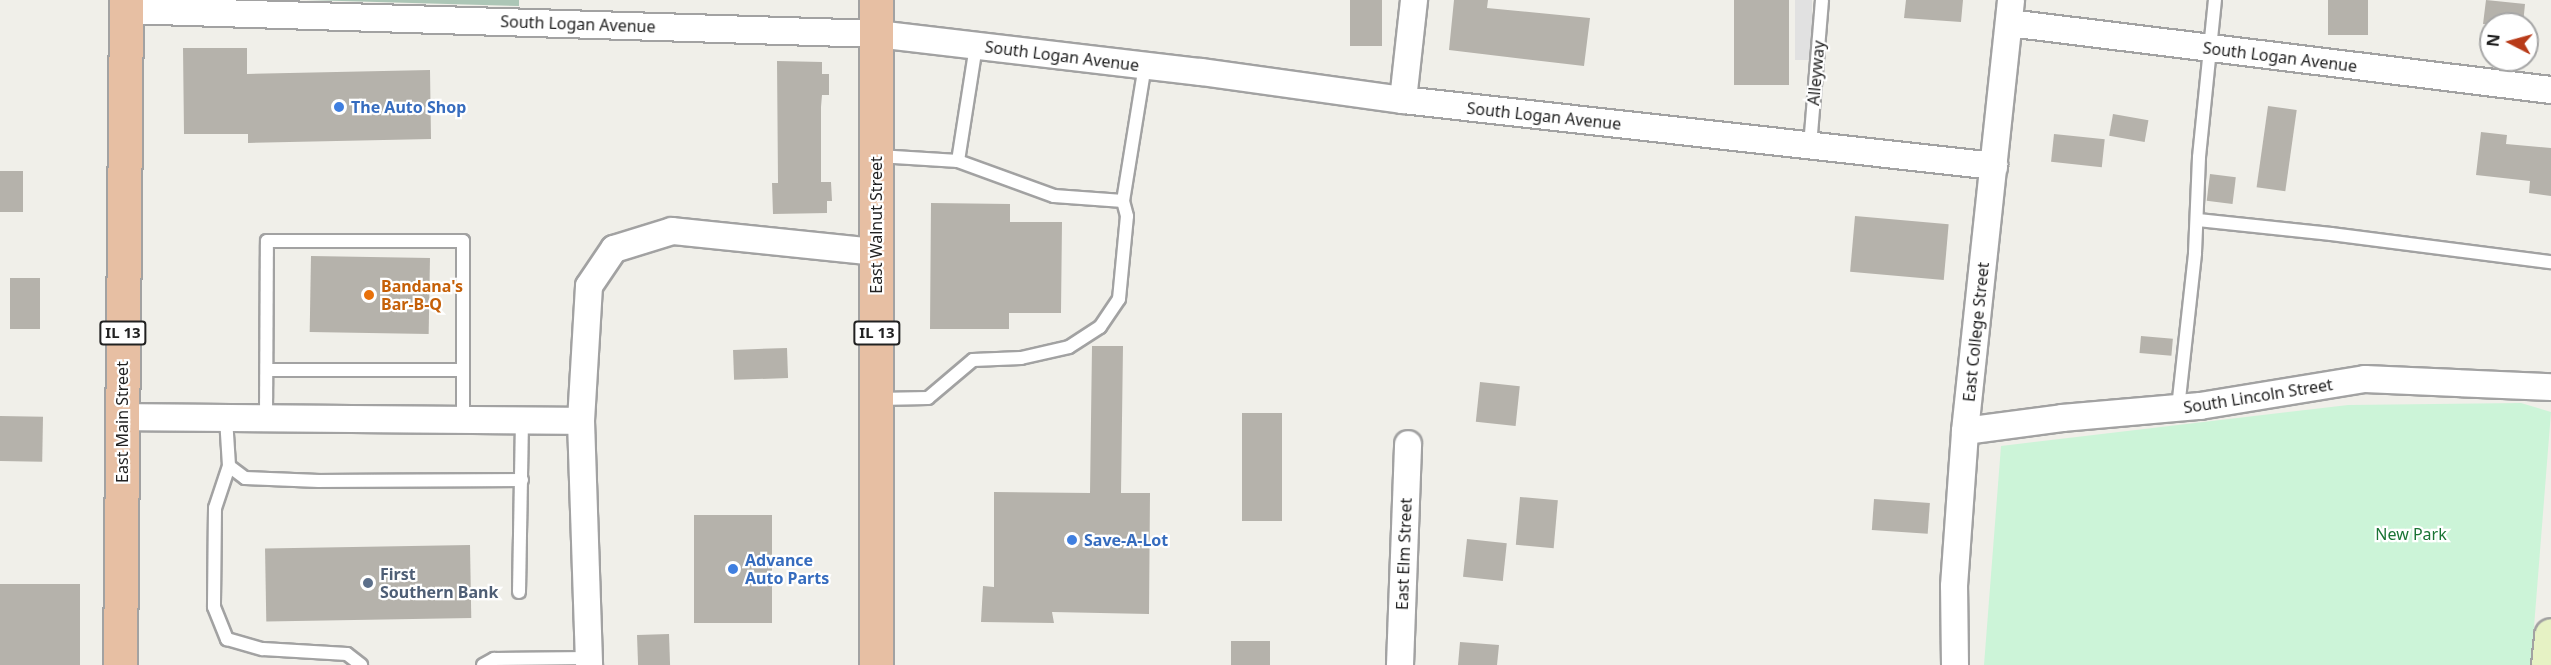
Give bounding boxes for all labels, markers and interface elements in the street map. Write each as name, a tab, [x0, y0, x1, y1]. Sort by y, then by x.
street label: South Logan Avenue	[500, 12, 656, 36]
north arrow	[2479, 12, 2539, 72]
text: N	[2481, 33, 2505, 48]
street label: South Logan Avenue	[984, 37, 1140, 75]
street label: South Logan Avenue	[2202, 38, 2358, 76]
street label: Alleyway	[1804, 40, 1828, 106]
place label: The Auto Shop	[351, 97, 466, 117]
street label: South Logan Avenue	[1466, 98, 1622, 134]
marker: The Auto Shop	[332, 100, 346, 114]
street label: East Walnut Street	[866, 156, 886, 294]
street label: East College Street	[1959, 261, 1993, 403]
place label: Bandana's Bar-B-Q	[381, 276, 463, 314]
marker: Bandana's Bar-B-Q	[362, 288, 376, 302]
road number: IL 13	[99, 321, 147, 345]
road number: IL 13	[853, 321, 901, 345]
street label: East Main Street	[112, 361, 132, 483]
street label: South Lincoln Street	[2182, 375, 2334, 417]
street label: East Elm Street	[1392, 498, 1416, 610]
park label: New Park	[2375, 524, 2447, 544]
place label: Save-A-Lot	[1084, 530, 1168, 550]
marker: Save-A-Lot	[1065, 533, 1079, 547]
place label: Advance Auto Parts	[745, 550, 829, 588]
marker: Advance Auto Parts	[726, 562, 740, 576]
place label: First Southern Bank	[380, 564, 498, 602]
marker: First Southern Bank	[361, 576, 375, 590]

